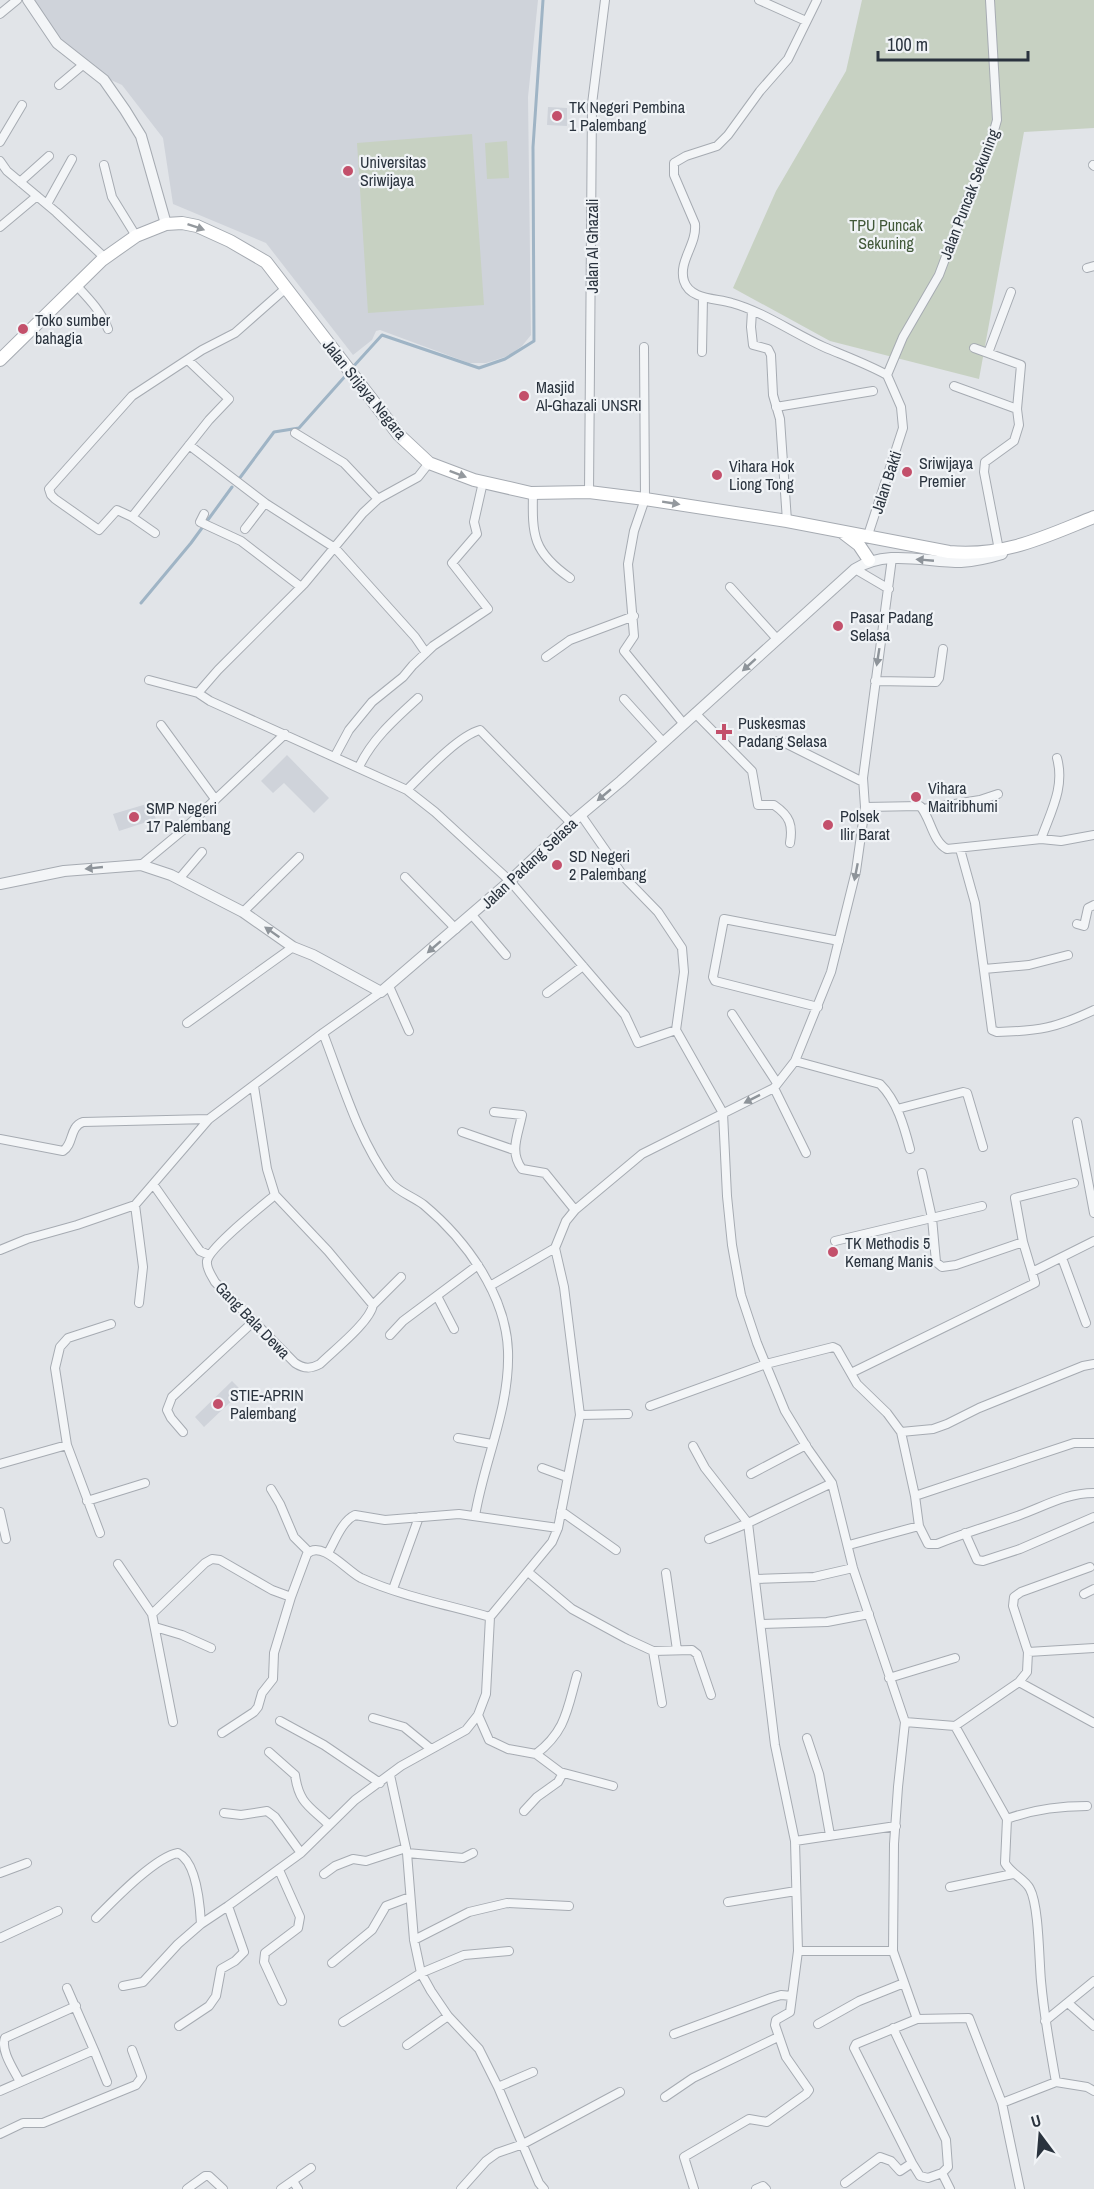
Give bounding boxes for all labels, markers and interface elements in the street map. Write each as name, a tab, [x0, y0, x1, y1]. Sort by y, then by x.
scale bar	[878, 24, 1028, 62]
text: 100 m	[887, 32, 928, 57]
place label: TK Negeri Pembina 1 Palembang	[569, 96, 686, 136]
marker: TK Negeri Pembina 1 Palembang	[550, 109, 564, 123]
street label: Jalan Puncak Sekuning	[934, 125, 1004, 262]
place label: Universitas Sriwijaya	[360, 151, 426, 191]
marker: Universitas Sriwijaya	[341, 164, 355, 178]
street label: Jalan Al Ghazali	[581, 199, 603, 293]
park label: TPU Puncak Sekuning	[849, 214, 923, 254]
one-way arrow	[187, 223, 205, 232]
place label: Toko sumber bahagia	[35, 309, 111, 349]
marker: Toko sumber bahagia	[16, 322, 30, 336]
street label: Jalan Srijaya Negara	[318, 334, 413, 444]
place label: Masjid Al-Ghazali UNSRI	[535, 376, 642, 416]
marker: Masjid Al-Ghazali UNSRI	[517, 389, 531, 403]
street label: Jalan Bakti	[866, 448, 906, 516]
place label: Sriwijaya Premier	[919, 452, 974, 492]
place label: Vihara Hok Liong Tong	[729, 455, 795, 495]
marker: Sriwijaya Premier	[900, 465, 914, 479]
marker: Vihara Hok Liong Tong	[710, 468, 724, 482]
one-way arrow	[449, 470, 467, 479]
one-way arrow	[661, 499, 680, 508]
one-way arrow	[916, 555, 935, 565]
place label: Pasar Padang Selasa	[850, 606, 934, 646]
marker: Pasar Padang Selasa	[831, 619, 845, 633]
one-way arrow	[874, 648, 883, 667]
one-way arrow	[741, 658, 756, 672]
place label: Puskesmas Padang Selasa	[738, 712, 828, 752]
marker: Puskesmas Padang Selasa	[715, 723, 733, 741]
place label: Vihara Maitribhumi	[928, 777, 998, 817]
one-way arrow	[596, 789, 612, 802]
marker: Vihara Maitribhumi	[909, 790, 923, 804]
place label: SMP Negeri 17 Palembang	[146, 797, 231, 837]
place label: Polsek Ilir Barat	[840, 805, 890, 845]
marker: SMP Negeri 17 Palembang	[127, 810, 141, 824]
street label: Jalan Padang Selasa	[476, 812, 582, 913]
marker: Polsek Ilir Barat	[821, 818, 835, 832]
place label: SD Negeri 2 Palembang	[569, 845, 647, 885]
marker: SD Negeri 2 Palembang	[550, 858, 564, 872]
one-way arrow	[851, 862, 860, 881]
one-way arrow	[85, 863, 104, 873]
one-way arrow	[265, 926, 281, 938]
one-way arrow	[427, 940, 442, 953]
one-way arrow	[744, 1094, 761, 1104]
place label: TK Methodis 5 Kemang Manis	[845, 1232, 933, 1272]
marker: TK Methodis 5 Kemang Manis	[826, 1245, 840, 1259]
street label: Gang Bala Dewa	[211, 1277, 296, 1364]
place label: STIE-APRIN Palembang	[230, 1384, 304, 1424]
marker: STIE-APRIN Palembang	[211, 1397, 225, 1411]
north arrow	[1010, 2105, 1070, 2165]
text: U	[1028, 2109, 1043, 2132]

